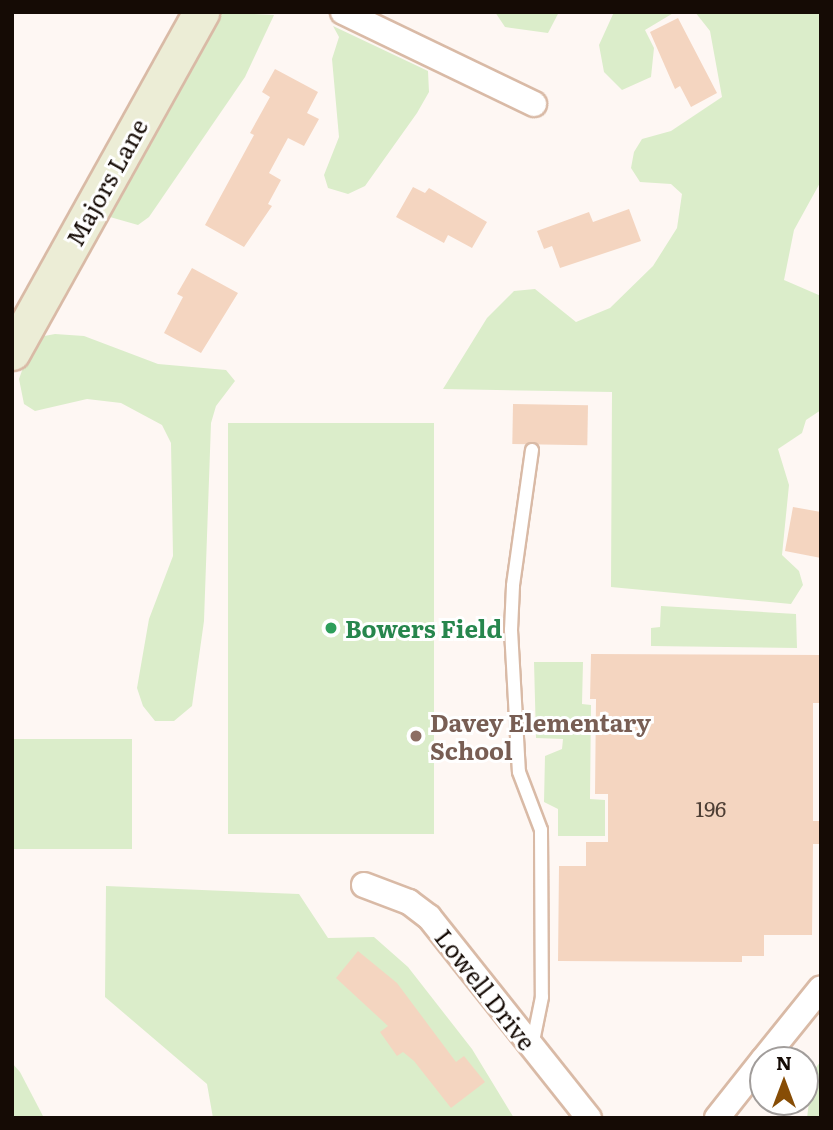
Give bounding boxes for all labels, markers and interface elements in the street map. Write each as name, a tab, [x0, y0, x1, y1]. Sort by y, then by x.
street label: Majors Lane	[59, 114, 153, 250]
place label: Bowers Field	[345, 614, 502, 642]
marker: Bowers Field	[323, 620, 339, 636]
place label: Davey Elementary School	[430, 708, 651, 764]
marker: Davey Elementary School	[408, 728, 424, 744]
house number: 196	[696, 795, 726, 821]
street label: Lowell Drive	[430, 923, 542, 1055]
north arrow	[749, 1046, 819, 1116]
text: N	[776, 1048, 792, 1076]

